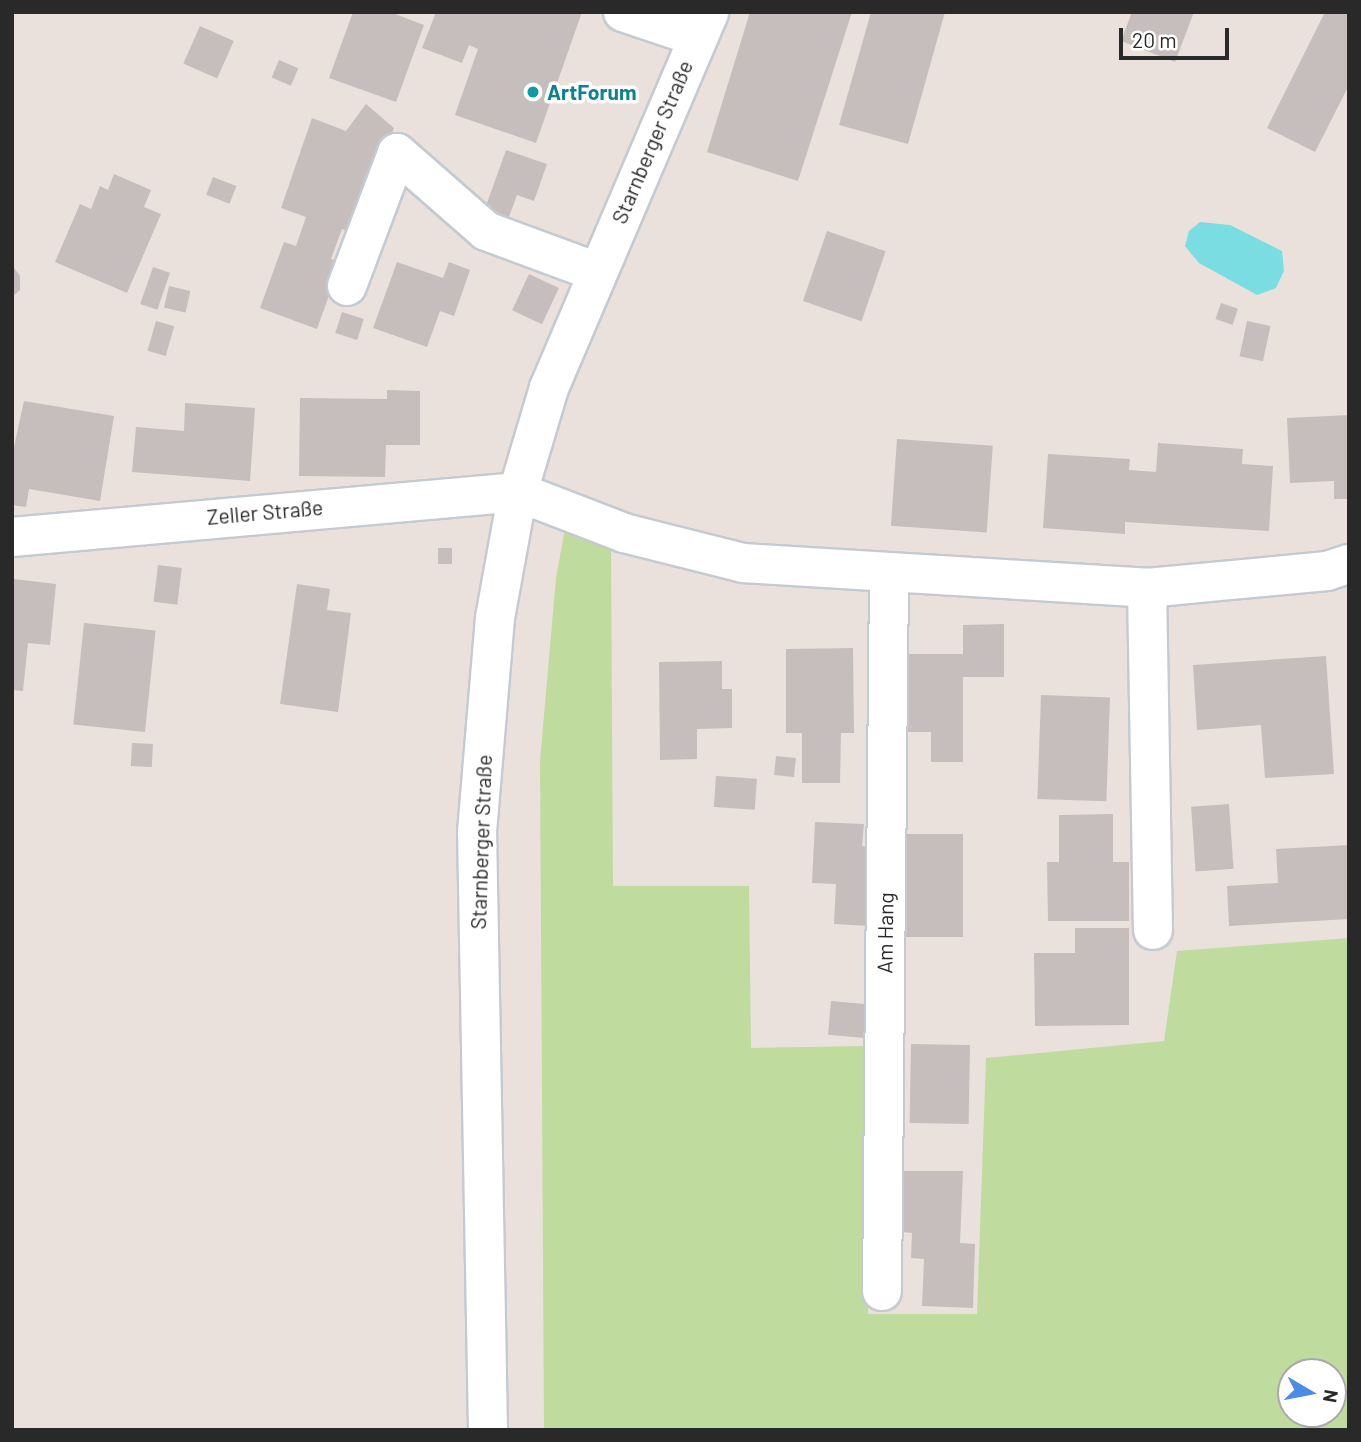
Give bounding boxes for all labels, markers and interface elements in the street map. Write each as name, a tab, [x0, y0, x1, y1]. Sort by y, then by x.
scale bar	[1123, 14, 1233, 58]
text: 20 m	[1132, 27, 1177, 52]
street label: Starnberger Straße	[606, 57, 698, 227]
place label: ArtForum	[547, 79, 637, 105]
marker: ArtForum	[525, 84, 541, 100]
street label: Zeller Straße	[206, 494, 324, 530]
street label: Starnberger Straße	[465, 754, 497, 930]
street label: Am Hang	[872, 892, 898, 974]
north arrow	[1277, 1358, 1347, 1428]
text: N	[1319, 1388, 1344, 1405]

